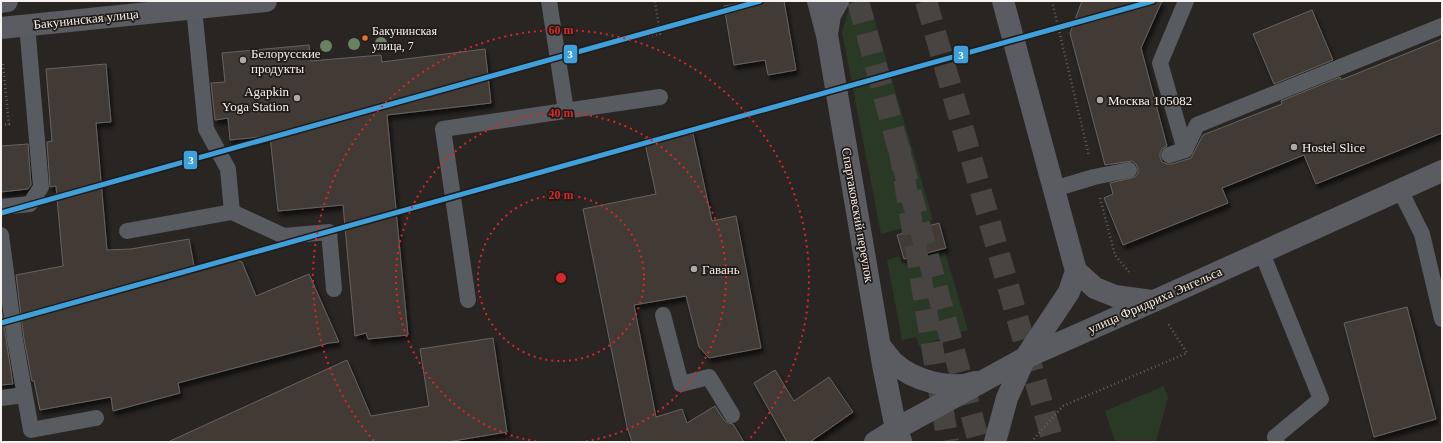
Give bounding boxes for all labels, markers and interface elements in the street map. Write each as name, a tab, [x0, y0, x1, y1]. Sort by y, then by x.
street label: Бакунинская улица	[33, 6, 140, 32]
text: 60 m	[549, 23, 574, 37]
place label: Бакунинская улица, 7	[372, 24, 437, 53]
marker: Бакунинская улица, 7	[360, 33, 370, 43]
line badge: 3	[563, 44, 578, 64]
line badge: 3	[953, 45, 969, 64]
place label: Белорусские продукты	[251, 46, 321, 76]
text: 3	[567, 48, 573, 60]
text: 3	[958, 49, 964, 61]
marker: Белорусские продукты	[238, 55, 248, 65]
place label: Agapkin Yoga Station	[222, 84, 289, 114]
marker: Agapkin Yoga Station	[292, 93, 302, 103]
place label: Москва 105082	[1108, 93, 1192, 108]
marker: Москва 105082	[1095, 95, 1105, 105]
text: 40 m	[549, 106, 574, 120]
place label: Hostel Slice	[1302, 140, 1365, 155]
marker: Hostel Slice	[1289, 142, 1299, 152]
street label: Спартаковский переулок	[839, 146, 877, 284]
line badge: 3	[183, 150, 198, 170]
text: 3	[188, 154, 194, 166]
text: 20 m	[549, 188, 574, 202]
place label: Гавань	[702, 262, 740, 277]
marker: Гавань	[689, 264, 699, 274]
street label: улица Фридриха Энгельса	[1086, 264, 1225, 336]
centre of rings	[554, 271, 568, 285]

